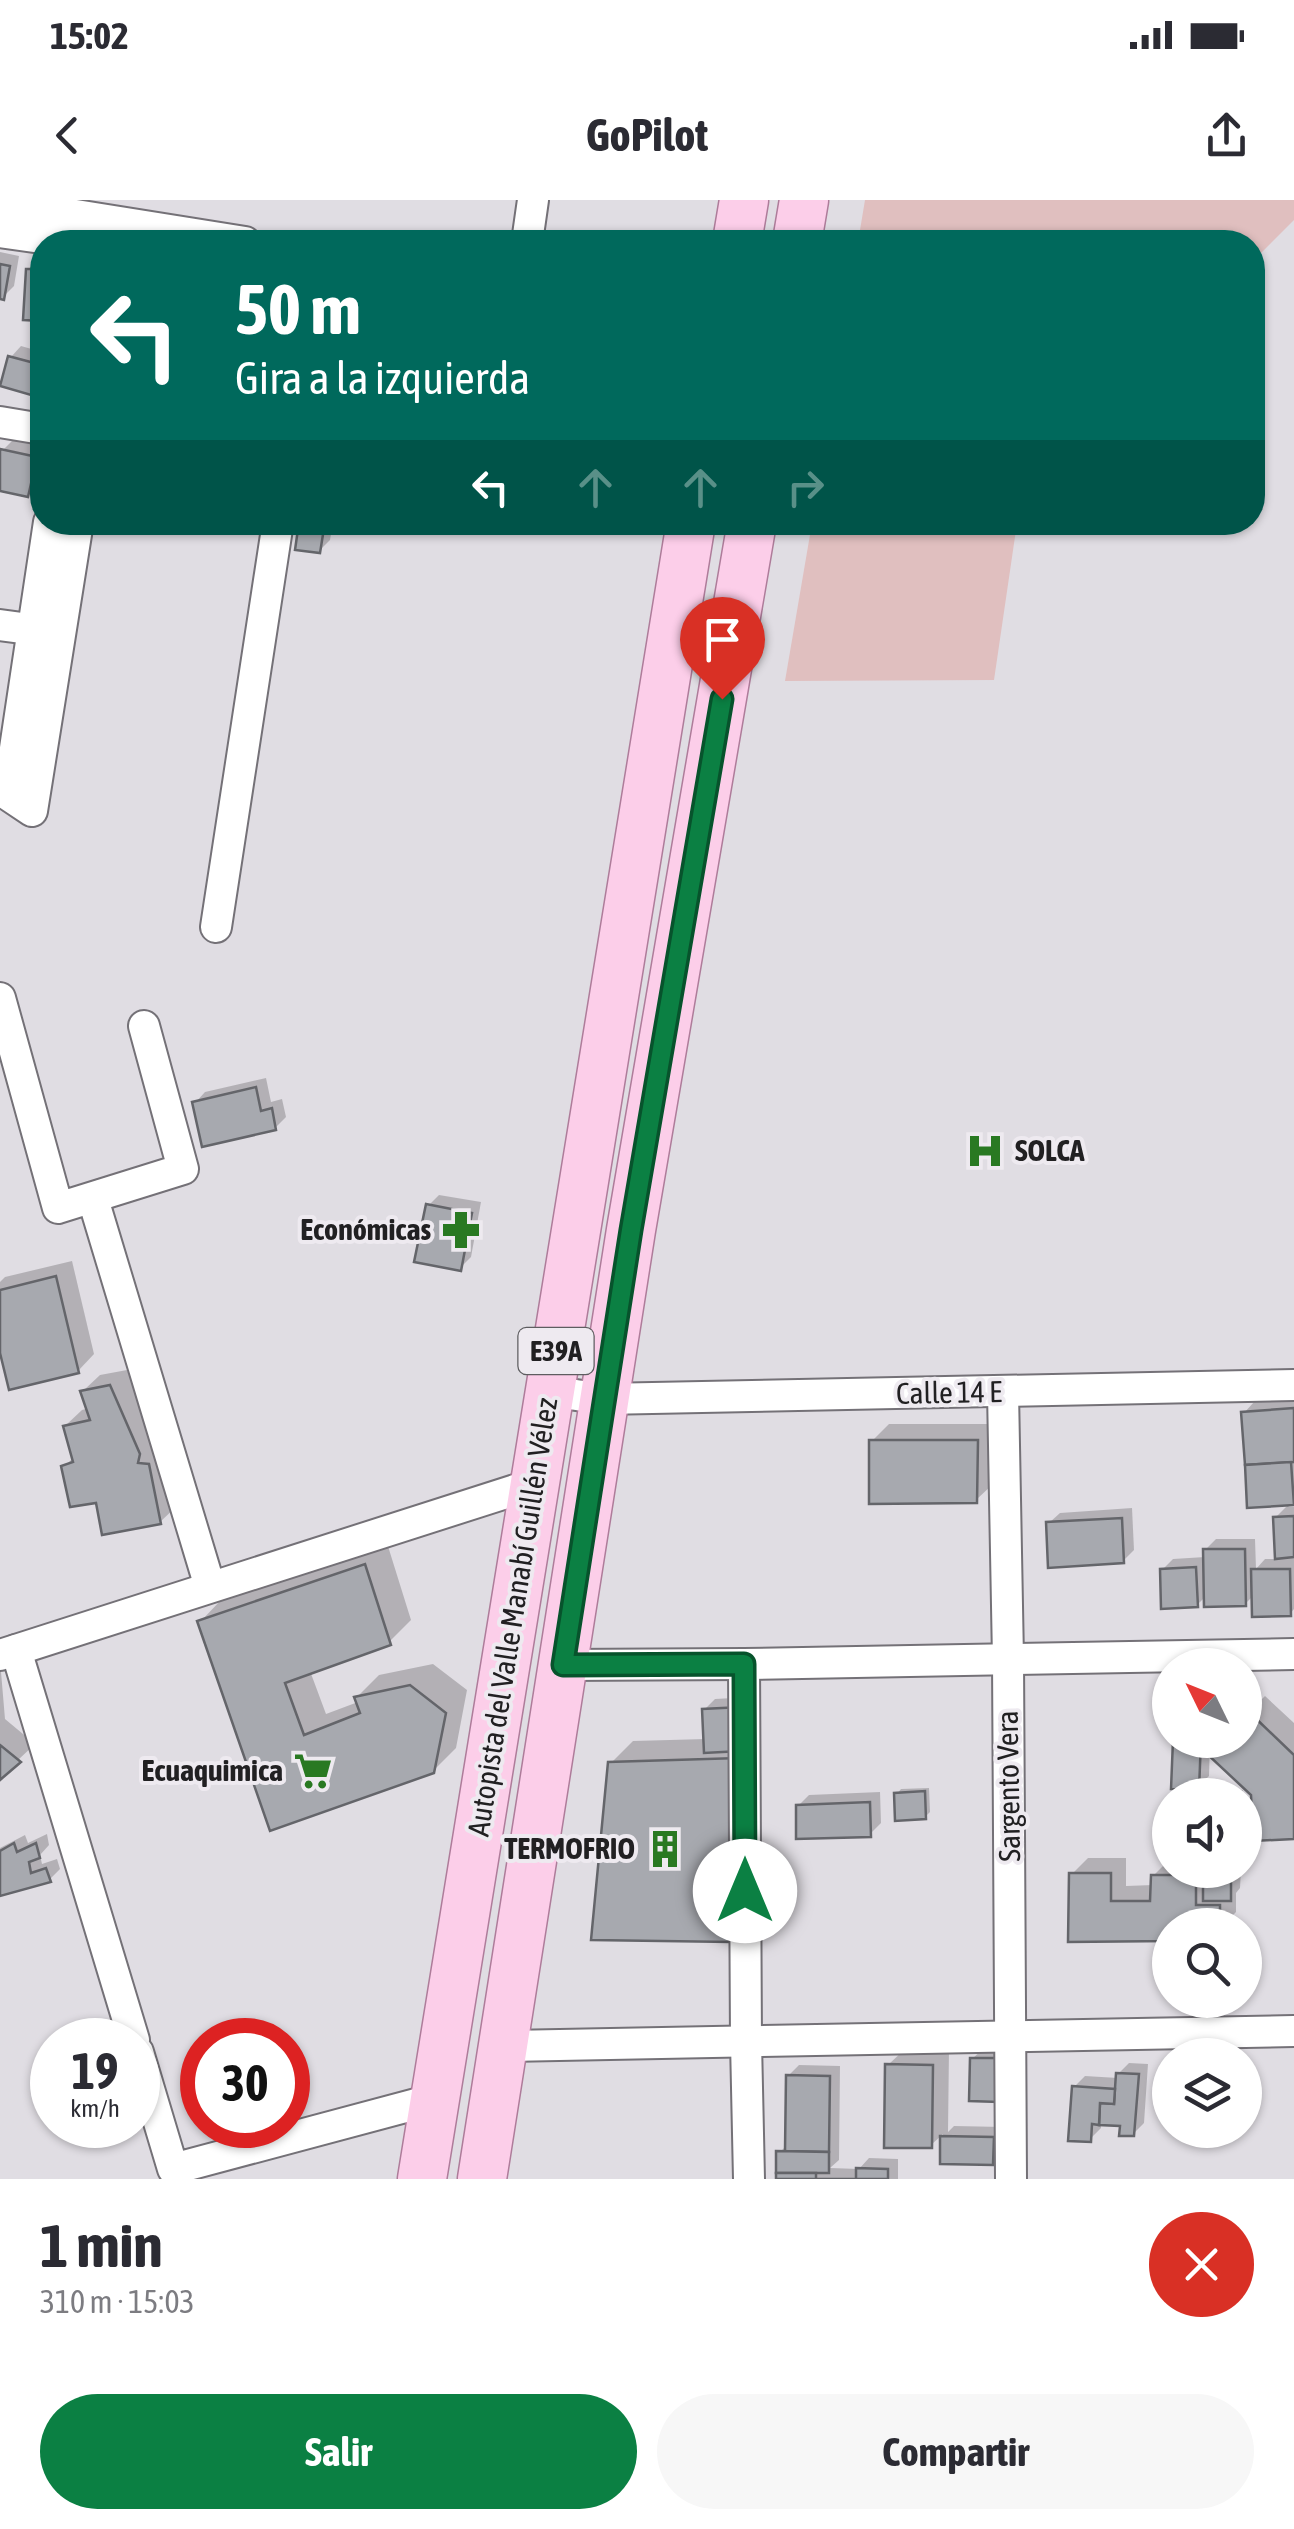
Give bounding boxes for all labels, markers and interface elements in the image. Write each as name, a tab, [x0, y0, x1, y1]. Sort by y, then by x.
text: 15:02	[50, 14, 129, 57]
icon: back	[40, 108, 95, 163]
icon: share	[1199, 108, 1254, 163]
text: GoPilot	[586, 109, 708, 161]
text: 50 m	[235, 269, 361, 349]
icon: left	[70, 270, 200, 400]
text: Gira a la izquierda	[235, 352, 530, 404]
icon: left	[463, 460, 518, 515]
icon: ahead	[568, 460, 623, 515]
icon: ahead	[673, 460, 728, 515]
icon: right	[778, 460, 833, 515]
pin	[680, 597, 765, 700]
icon: arrive	[695, 612, 750, 667]
hospital icon: SOLCA	[964, 1130, 1006, 1172]
place label: SOLCA	[1015, 1133, 1085, 1167]
pharmacy icon: Económicas	[440, 1209, 482, 1251]
place label: Económicas	[300, 1212, 431, 1246]
road number: E39A	[518, 1328, 594, 1374]
street label: Calle 14 E	[896, 1374, 1002, 1410]
street label: Autopista del Valle Manabí Guillén Vélez	[461, 1395, 564, 1839]
north arrow	[1152, 1648, 1262, 1758]
map controls	[1152, 1648, 1262, 2148]
street label: Sargento Vera	[990, 1710, 1026, 1862]
supermarket icon: Ecuaquimica	[292, 1750, 334, 1792]
place label: Ecuaquimica	[142, 1753, 283, 1787]
button: sound	[1152, 1778, 1262, 1888]
building icon: TERMOFRIO	[644, 1828, 686, 1870]
place label: TERMOFRIO	[504, 1831, 635, 1865]
position arrow	[693, 1839, 797, 1943]
button: search	[1152, 1908, 1262, 2018]
speed limit sign: 30	[180, 2018, 310, 2148]
button: layers	[1152, 2038, 1262, 2148]
text: 19	[71, 2042, 118, 2100]
text: km/h	[70, 2094, 120, 2122]
text: 1 min	[40, 2211, 163, 2280]
button: close	[1149, 2212, 1254, 2317]
text: 310 m · 15:03	[40, 2283, 195, 2320]
button: Salir	[40, 2394, 637, 2509]
button: Compartir	[657, 2394, 1254, 2509]

